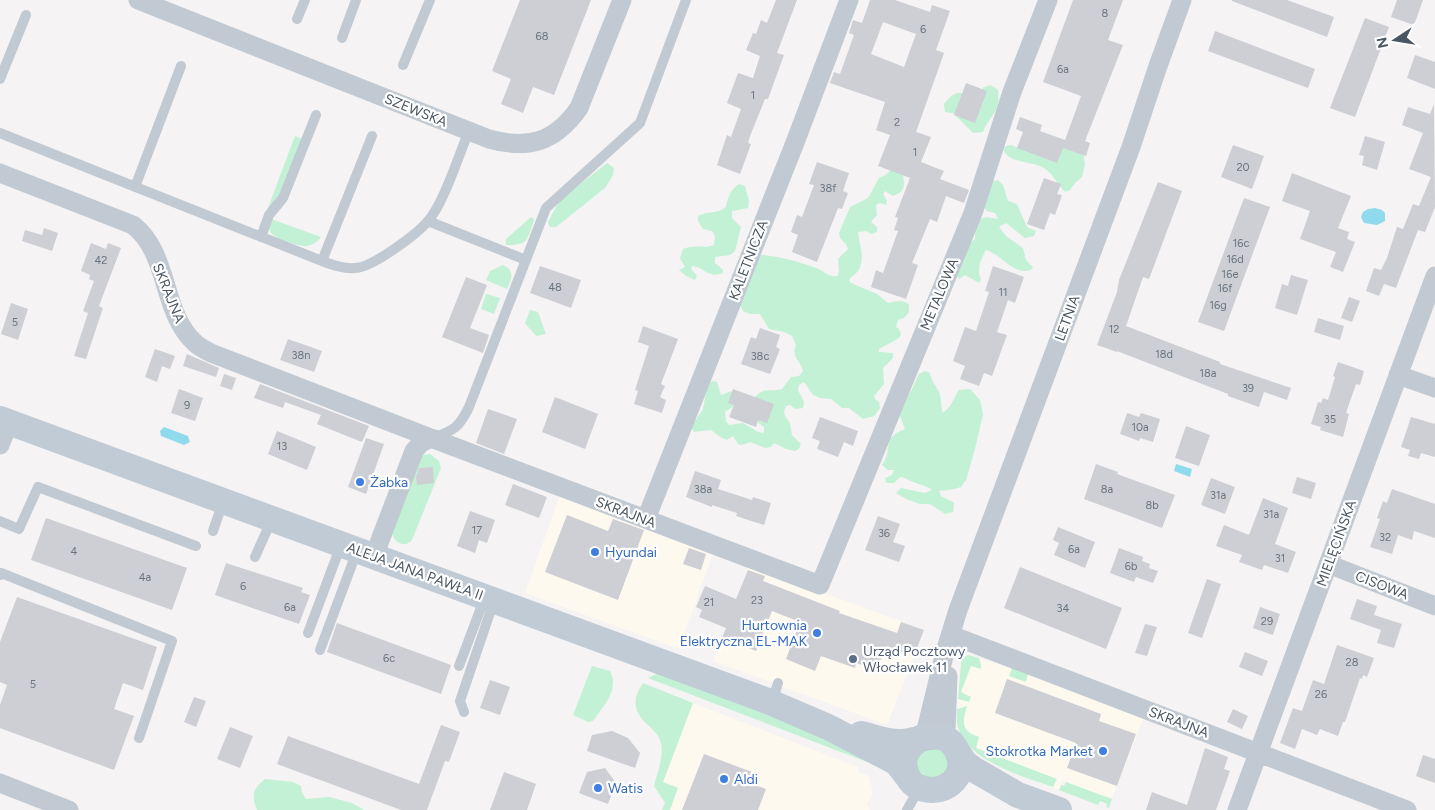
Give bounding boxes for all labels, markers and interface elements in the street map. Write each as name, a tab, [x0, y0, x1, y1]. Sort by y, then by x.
house number: 8	[1102, 7, 1109, 20]
north arrow	[1370, 15, 1420, 65]
house number: 6	[920, 23, 926, 36]
house number: 68	[536, 30, 549, 43]
text: N	[1373, 36, 1392, 50]
house number: 6a	[1057, 63, 1069, 76]
house number: 1	[751, 89, 755, 102]
street label: SZEWSKA	[382, 90, 450, 131]
house number: 2	[894, 116, 900, 129]
house number: 1	[913, 146, 917, 159]
house number: 20	[1236, 161, 1250, 174]
house number: 38f	[820, 182, 837, 195]
street label: KALETNICZA	[725, 217, 772, 303]
house number: 16c	[1233, 237, 1249, 250]
house number: 16d	[1226, 253, 1244, 266]
house number: 42	[95, 254, 107, 267]
street label: METALOWA	[917, 255, 962, 333]
street label: SKRAJNA	[149, 261, 188, 326]
house number: 16e	[1222, 268, 1238, 281]
house number: 48	[548, 281, 562, 294]
house number: 16f	[1218, 282, 1233, 295]
house number: 11	[998, 286, 1008, 299]
street label: LETNIA	[1051, 293, 1084, 343]
house number: 16g	[1209, 299, 1227, 312]
house number: 5	[12, 316, 18, 329]
house number: 12	[1109, 323, 1119, 336]
house number: 18d	[1155, 348, 1173, 361]
house number: 38n	[292, 349, 310, 362]
house number: 38c	[751, 350, 769, 363]
house number: 18a	[1200, 367, 1216, 380]
house number: 39	[1242, 382, 1254, 395]
house number: 9	[184, 399, 190, 412]
house number: 35	[1324, 413, 1336, 426]
house number: 10a	[1131, 421, 1149, 434]
house number: 13	[277, 440, 287, 453]
place label: Żabka	[370, 474, 408, 491]
marker: Żabka	[354, 476, 366, 488]
house number: 38a	[694, 483, 712, 496]
house number: 8a	[1101, 483, 1113, 496]
house number: 31a	[1210, 489, 1226, 502]
street label: SKRAJNA	[593, 493, 659, 532]
street label: MIELĘCIŃSKA	[1313, 497, 1360, 589]
house number: 8b	[1145, 499, 1159, 512]
house number: 31a	[1263, 508, 1279, 521]
house number: 17	[472, 524, 482, 537]
house number: 36	[878, 527, 890, 540]
house number: 32	[1379, 531, 1391, 544]
street label: ALEJA JANA PAWŁA II	[344, 539, 485, 604]
house number: 6a	[1068, 543, 1080, 556]
place label: Hyundai	[605, 544, 657, 561]
house number: 4	[71, 545, 78, 558]
marker: Hyundai	[589, 546, 601, 558]
house number: 31	[1275, 552, 1285, 565]
house number: 6b	[1125, 560, 1137, 573]
street label: CISOWA	[1353, 568, 1411, 604]
house number: 4a	[139, 571, 151, 584]
house number: 6	[240, 580, 246, 593]
house number: 23	[751, 594, 763, 607]
house number: 21	[704, 596, 714, 609]
house number: 6a	[284, 601, 296, 614]
house number: 34	[1057, 602, 1070, 615]
house number: 29	[1261, 615, 1273, 628]
place label: Hurtownia Elektryczna EL-MAK	[680, 617, 807, 650]
marker: Hurtownia Elektryczna EL-MAK	[811, 627, 823, 639]
place label: Urząd Pocztowy Włocławek 11	[863, 643, 966, 676]
house number: 6c	[383, 652, 395, 665]
marker: Urząd Pocztowy Włocławek 11	[847, 653, 859, 665]
house number: 28	[1346, 656, 1359, 669]
house number: 5	[30, 678, 36, 691]
house number: 26	[1315, 688, 1327, 701]
street label: SKRAJNA	[1146, 703, 1212, 742]
place label: Stokrotka Market	[986, 743, 1093, 760]
marker: Stokrotka Market	[1097, 745, 1109, 757]
place label: Aldi	[734, 771, 758, 788]
marker: Aldi	[718, 773, 730, 785]
place label: Watis	[608, 780, 643, 797]
marker: Watis	[592, 782, 604, 794]

